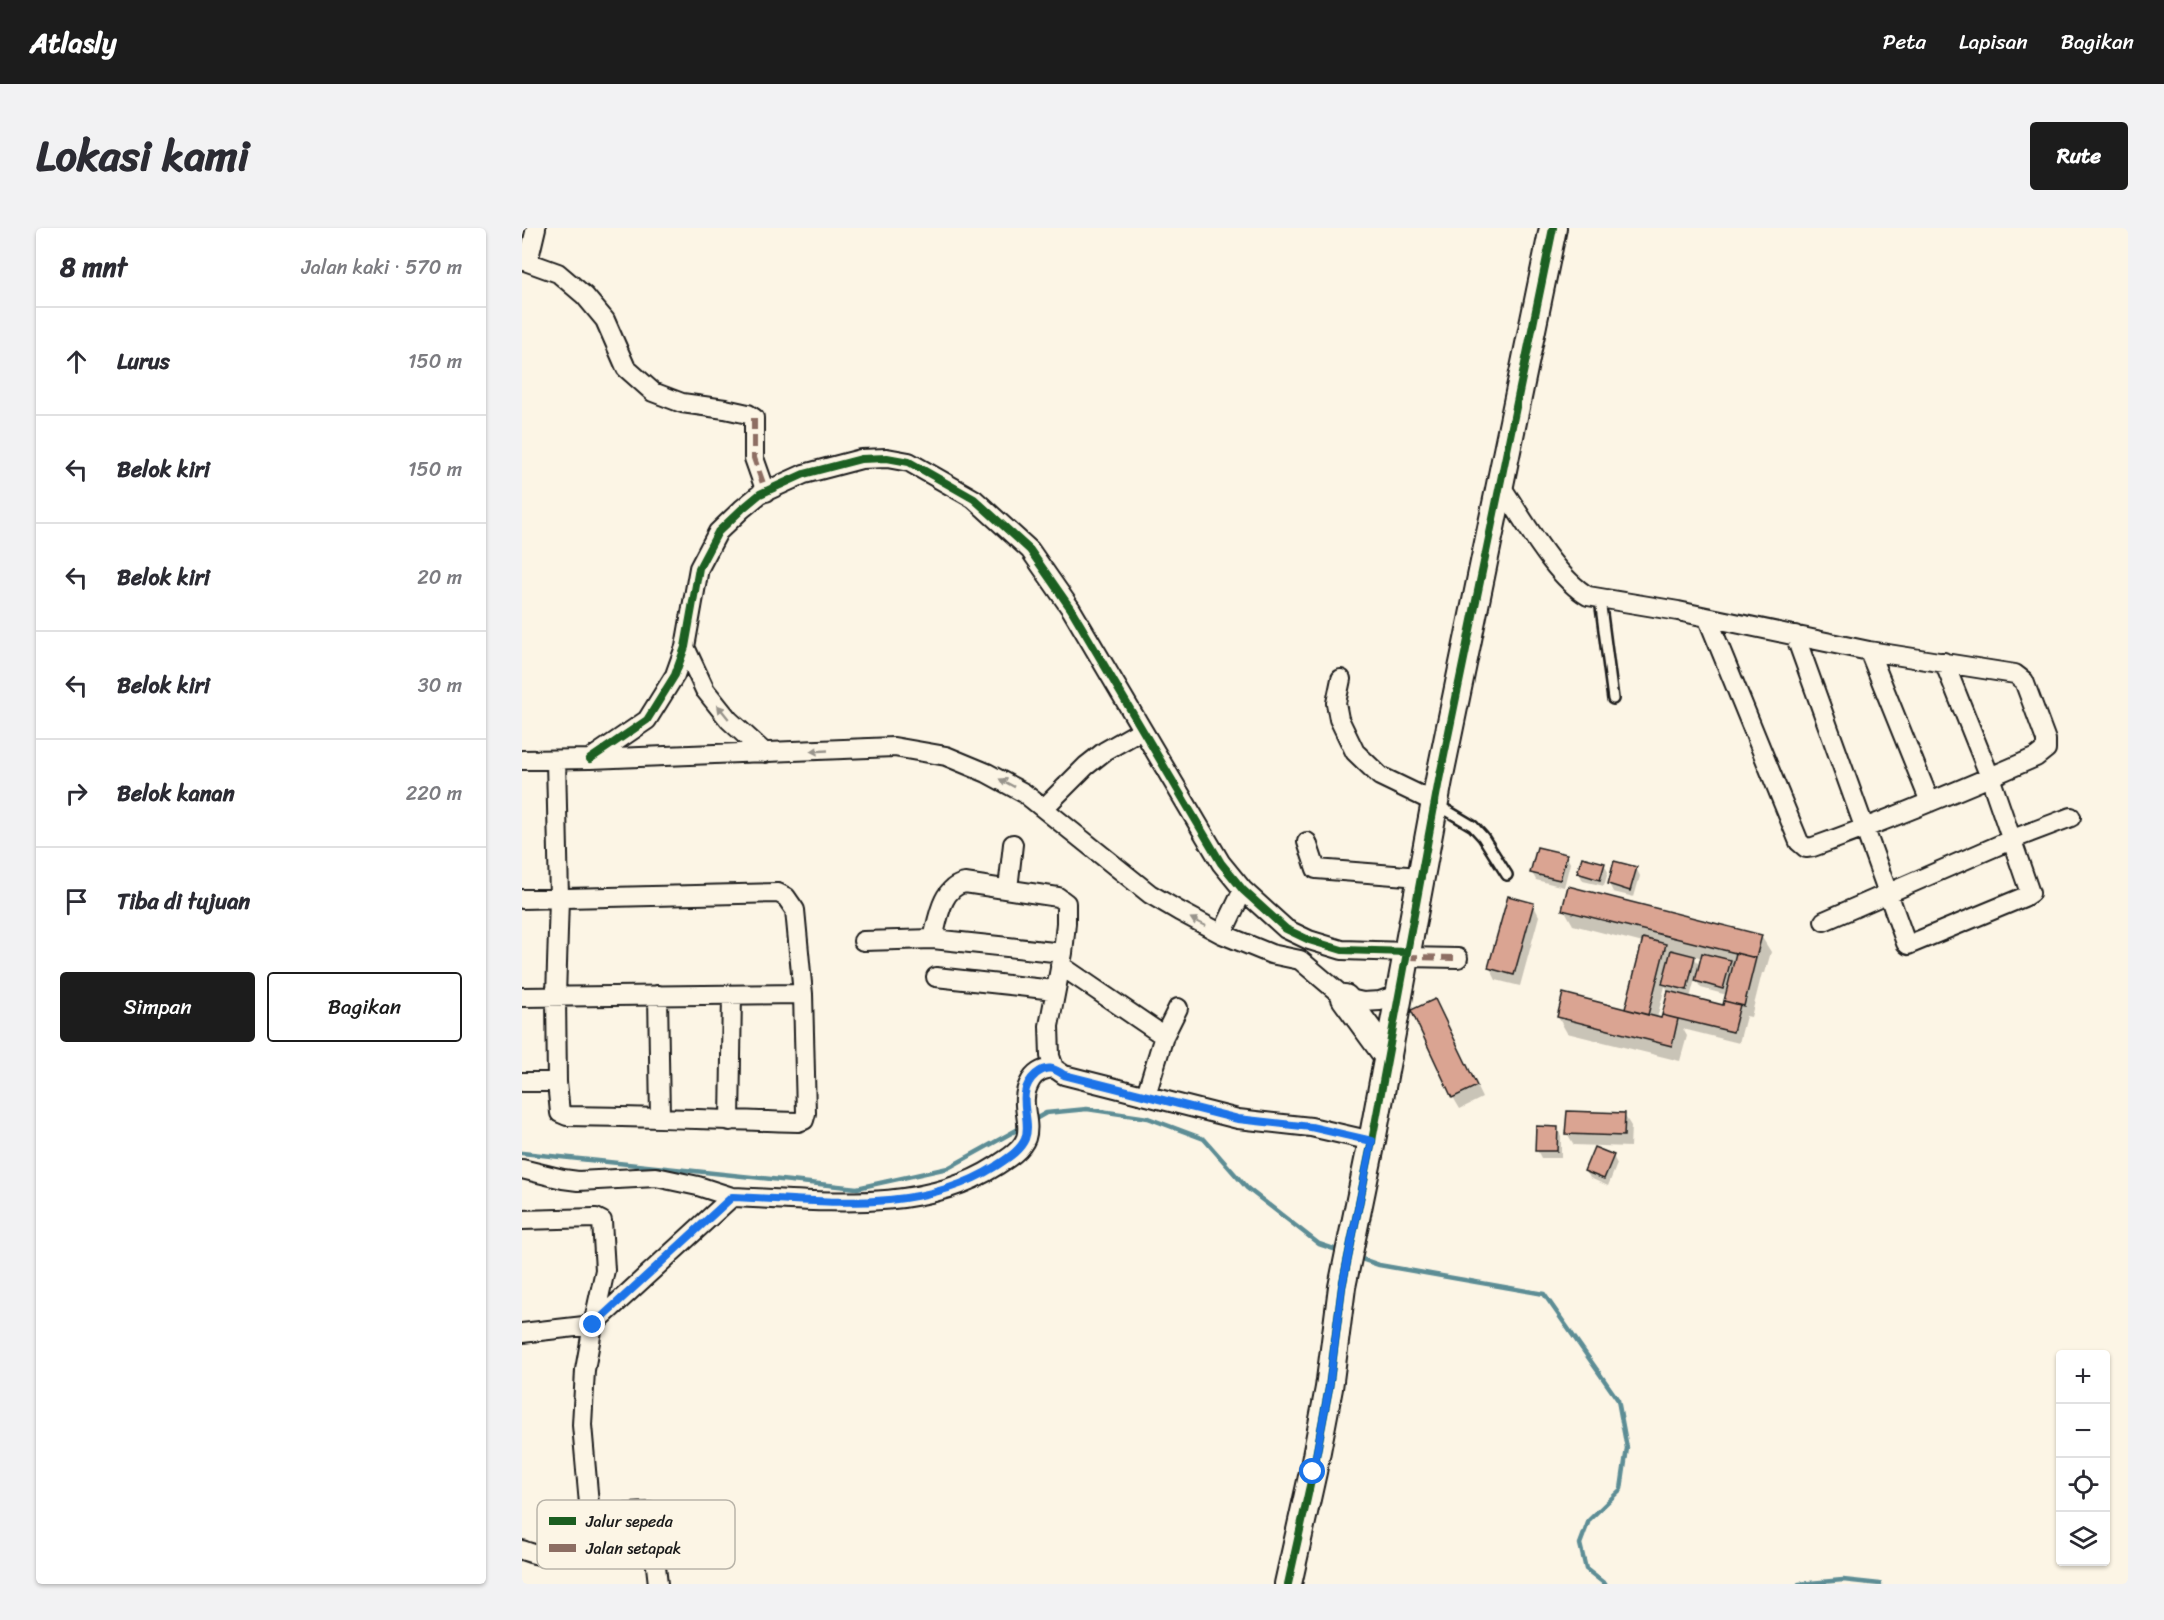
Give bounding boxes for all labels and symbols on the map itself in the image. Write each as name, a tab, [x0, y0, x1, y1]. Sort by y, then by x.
one-way arrow	[718, 705, 730, 720]
one-way arrow	[809, 746, 828, 755]
one-way arrow	[998, 778, 1015, 788]
one-way arrow	[1190, 917, 1207, 926]
route end	[579, 1311, 605, 1337]
route start	[1299, 1458, 1325, 1484]
legend	[537, 1500, 735, 1569]
text: Jalur sepeda	[585, 1507, 674, 1536]
text: Jalan setapak	[585, 1534, 681, 1563]

